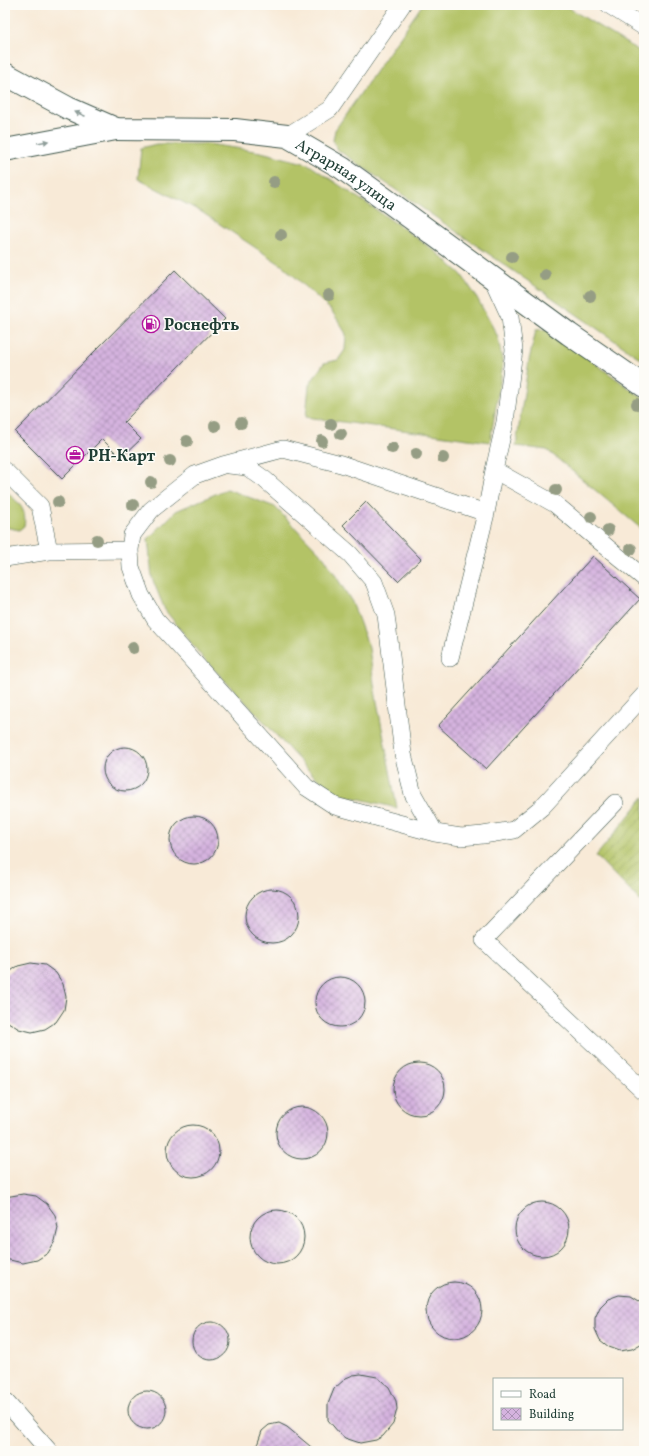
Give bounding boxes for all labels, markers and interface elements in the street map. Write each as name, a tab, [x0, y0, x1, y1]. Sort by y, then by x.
one-way arrow	[74, 110, 86, 116]
street label: Аграрная улица	[291, 134, 401, 217]
one-way arrow	[37, 139, 49, 145]
fuel station icon: Роснефть	[141, 314, 161, 334]
place label: Роснефть	[164, 315, 239, 337]
office icon: РН-Карт	[65, 445, 85, 465]
place label: РН-Карт	[88, 446, 156, 468]
legend	[493, 1378, 623, 1430]
text: Road	[529, 1387, 556, 1403]
text: Building	[529, 1407, 574, 1423]

